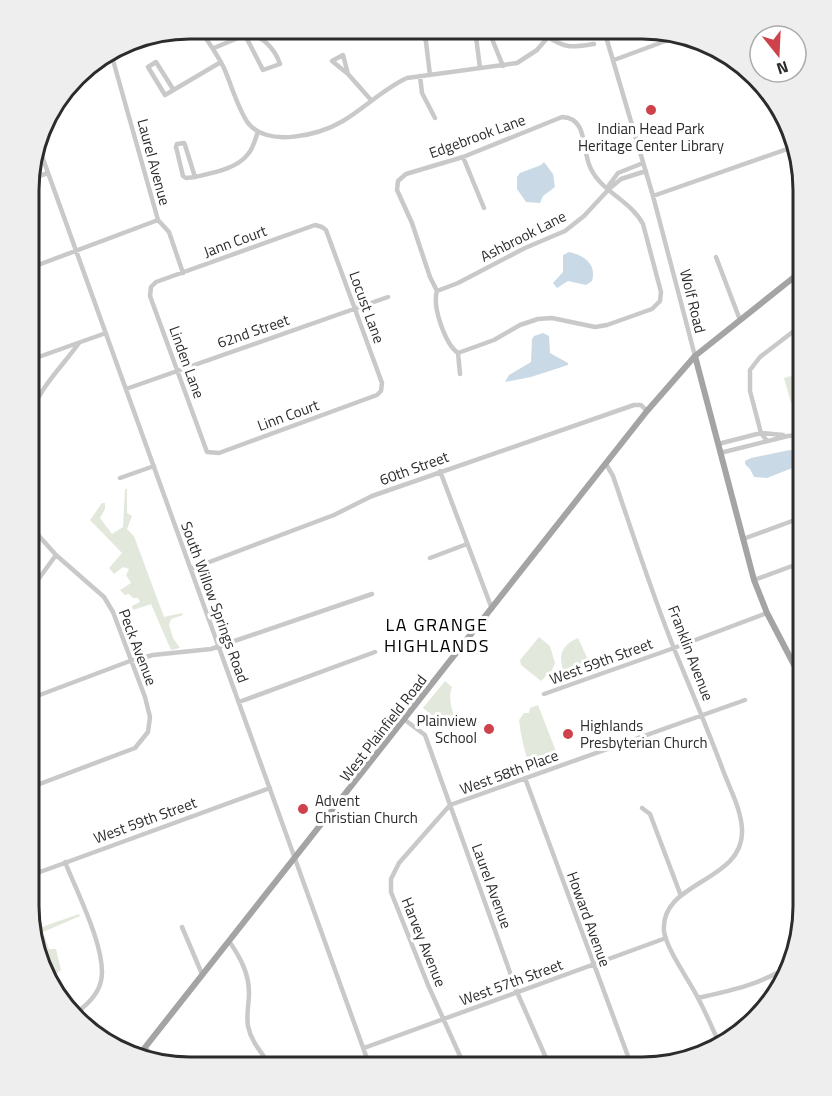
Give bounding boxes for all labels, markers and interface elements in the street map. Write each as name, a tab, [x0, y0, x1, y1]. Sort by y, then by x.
north arrow	[748, 24, 808, 84]
text: N	[774, 55, 792, 81]
marker: Indian Head Park Heritage Center Library	[644, 103, 658, 117]
street label: Edgebrook Lane	[426, 108, 528, 164]
street label: Laurel Avenue	[131, 116, 177, 208]
place label: Indian Head Park Heritage Center Library	[578, 117, 724, 157]
street label: Ashbrook Lane	[476, 205, 570, 267]
street label: Jann Court	[200, 219, 270, 263]
street label: Wolf Road	[674, 267, 712, 335]
street label: Locust Lane	[343, 268, 391, 346]
street label: 62nd Street	[214, 308, 293, 354]
street label: Linden Lane	[163, 322, 211, 402]
street label: Linn Court	[254, 393, 323, 437]
street label: 60th Street	[376, 445, 452, 491]
street label: South Willow Springs Road	[175, 518, 255, 686]
street label: Franklin Avenue	[662, 602, 720, 704]
street label: Peck Avenue	[113, 605, 163, 689]
district label: LA GRANGE HIGHLANDS	[384, 611, 490, 659]
street label: West 59th Street	[546, 631, 656, 690]
street label: West Plainfield Road	[334, 670, 432, 786]
place label: Plainview School	[416, 709, 477, 749]
place label: Highlands Presbyterian Church	[580, 714, 708, 754]
marker: Plainview School	[482, 722, 496, 736]
marker: Highlands Presbyterian Church	[561, 727, 575, 741]
street label: West 58th Place	[456, 744, 562, 800]
place label: Advent Christian Church	[315, 789, 418, 829]
street label: West 59th Street	[90, 790, 200, 849]
marker: Advent Christian Church	[296, 802, 310, 816]
street label: Laurel Avenue	[466, 840, 518, 932]
street label: Howard Avenue	[561, 868, 617, 970]
street label: Harvey Avenue	[396, 894, 452, 990]
street label: West 57th Street	[456, 952, 566, 1011]

